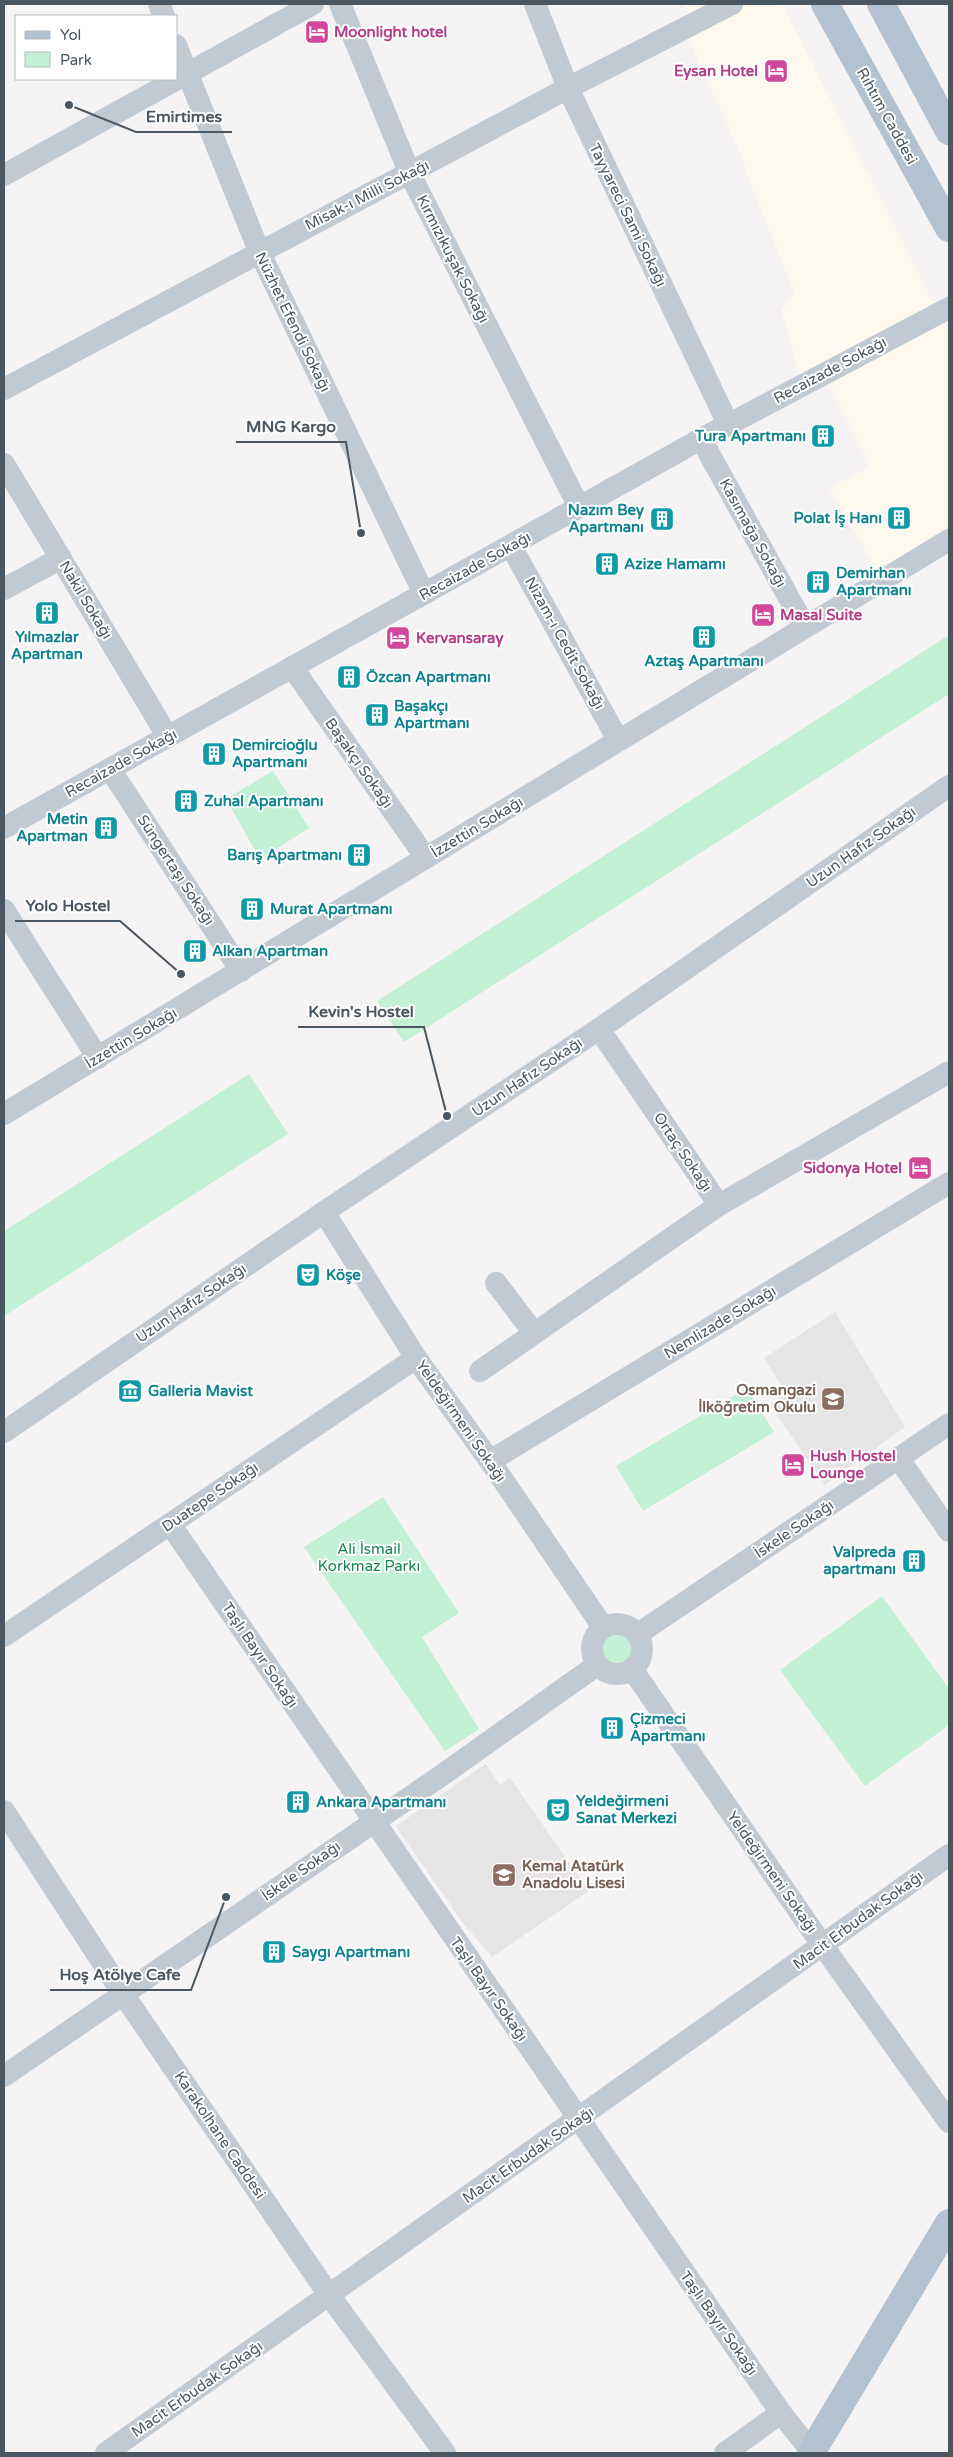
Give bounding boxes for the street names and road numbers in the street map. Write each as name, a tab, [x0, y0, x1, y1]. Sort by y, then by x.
street label: Rıhtım Caddesi	[853, 65, 921, 167]
street label: Tayyareci Sami Sokağı	[585, 140, 671, 290]
street label: Misak-ı Milli Sokağı	[302, 156, 432, 234]
street label: Kırmızıkuşak Sokağı	[413, 192, 493, 326]
street label: Nüzhet Efendi Sokağı	[251, 249, 335, 395]
street label: Recaizade Sokağı	[771, 333, 889, 407]
street label: Kasımağa Sokağı	[716, 476, 790, 590]
street label: Recaizade Sokağı	[416, 528, 534, 604]
street label: Nakil Sokağı	[56, 558, 116, 642]
street label: Nizam-ı Cedit Sokağı	[521, 574, 609, 712]
street label: Başakçı Sokağı	[321, 714, 397, 812]
street label: Recaizade Sokağı	[62, 725, 180, 801]
street label: İzzettin Sokağı	[428, 793, 526, 861]
street label: Uzun Hafız Sokağı	[803, 803, 919, 891]
street label: Süngertaşı Sokağı	[134, 811, 218, 929]
street label: İzzettin Sokağı	[82, 1004, 180, 1072]
street label: Uzun Hafız Sokağı	[468, 1033, 586, 1121]
street label: Ortaç Sokağı	[650, 1109, 716, 1195]
street label: Uzun Hafız Sokağı	[132, 1259, 250, 1347]
street label: Nemlizade Sokağı	[661, 1281, 779, 1363]
street label: Yeldeğirmeni Sokağı	[412, 1357, 510, 1485]
street label: Duatepe Sokağı	[158, 1458, 262, 1536]
street label: İskele Sokağı	[751, 1496, 837, 1562]
street label: Taşlı Bayır Sokağı	[218, 1599, 302, 1711]
street label: Yeldeğirmeni Sokağı	[723, 1808, 821, 1936]
street label: İskele Sokağı	[258, 1837, 344, 1905]
street label: Macit Erbudak Sokağı	[790, 1867, 926, 1973]
street label: Taşlı Bayır Sokağı	[446, 1933, 532, 2045]
street label: Karakolhane Caddesi	[171, 2068, 269, 2202]
street label: Macit Erbudak Sokağı	[459, 2103, 597, 2207]
street label: Taşlı Bayır Sokağı	[676, 2267, 762, 2379]
street label: Macit Erbudak Sokağı	[128, 2337, 266, 2441]

